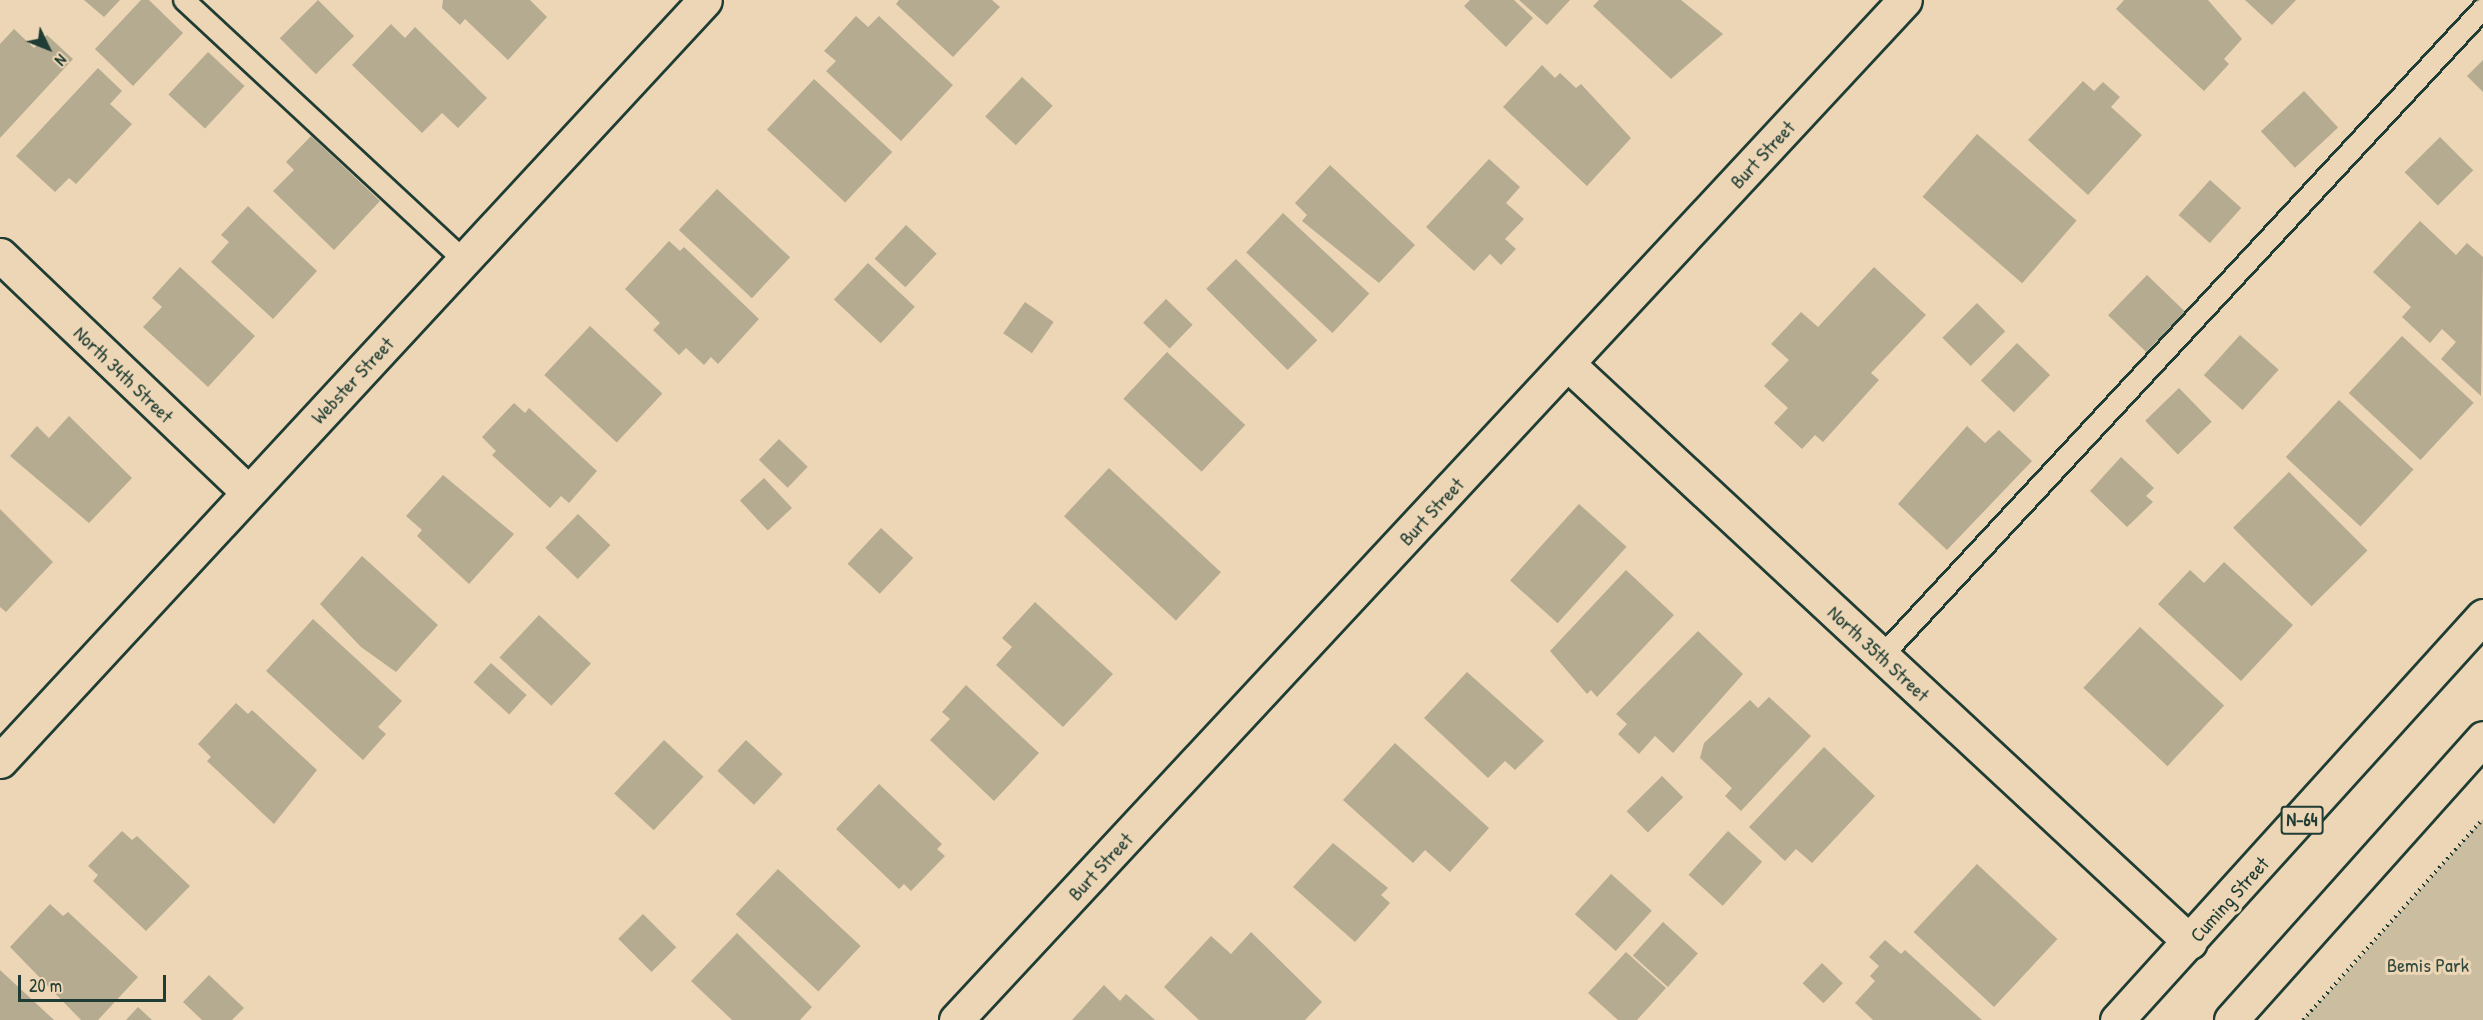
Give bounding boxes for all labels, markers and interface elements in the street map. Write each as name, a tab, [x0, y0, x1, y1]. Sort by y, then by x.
north arrow	[18, 18, 78, 78]
text: N	[50, 50, 72, 71]
street label: Burt Street	[1725, 115, 1799, 193]
street label: North 34th Street	[69, 320, 179, 428]
street label: Webster Street	[306, 332, 398, 428]
street label: Burt Street	[1394, 472, 1468, 550]
street label: North 35th Street	[1823, 600, 1935, 706]
road number: N-64	[2280, 805, 2324, 835]
street label: Burt Street	[1063, 827, 1137, 905]
street label: Cuming Street	[2185, 852, 2273, 946]
park label: Bemis Park	[2387, 952, 2469, 976]
scale bar	[21, 963, 170, 1001]
text: 20 m	[29, 973, 62, 998]

